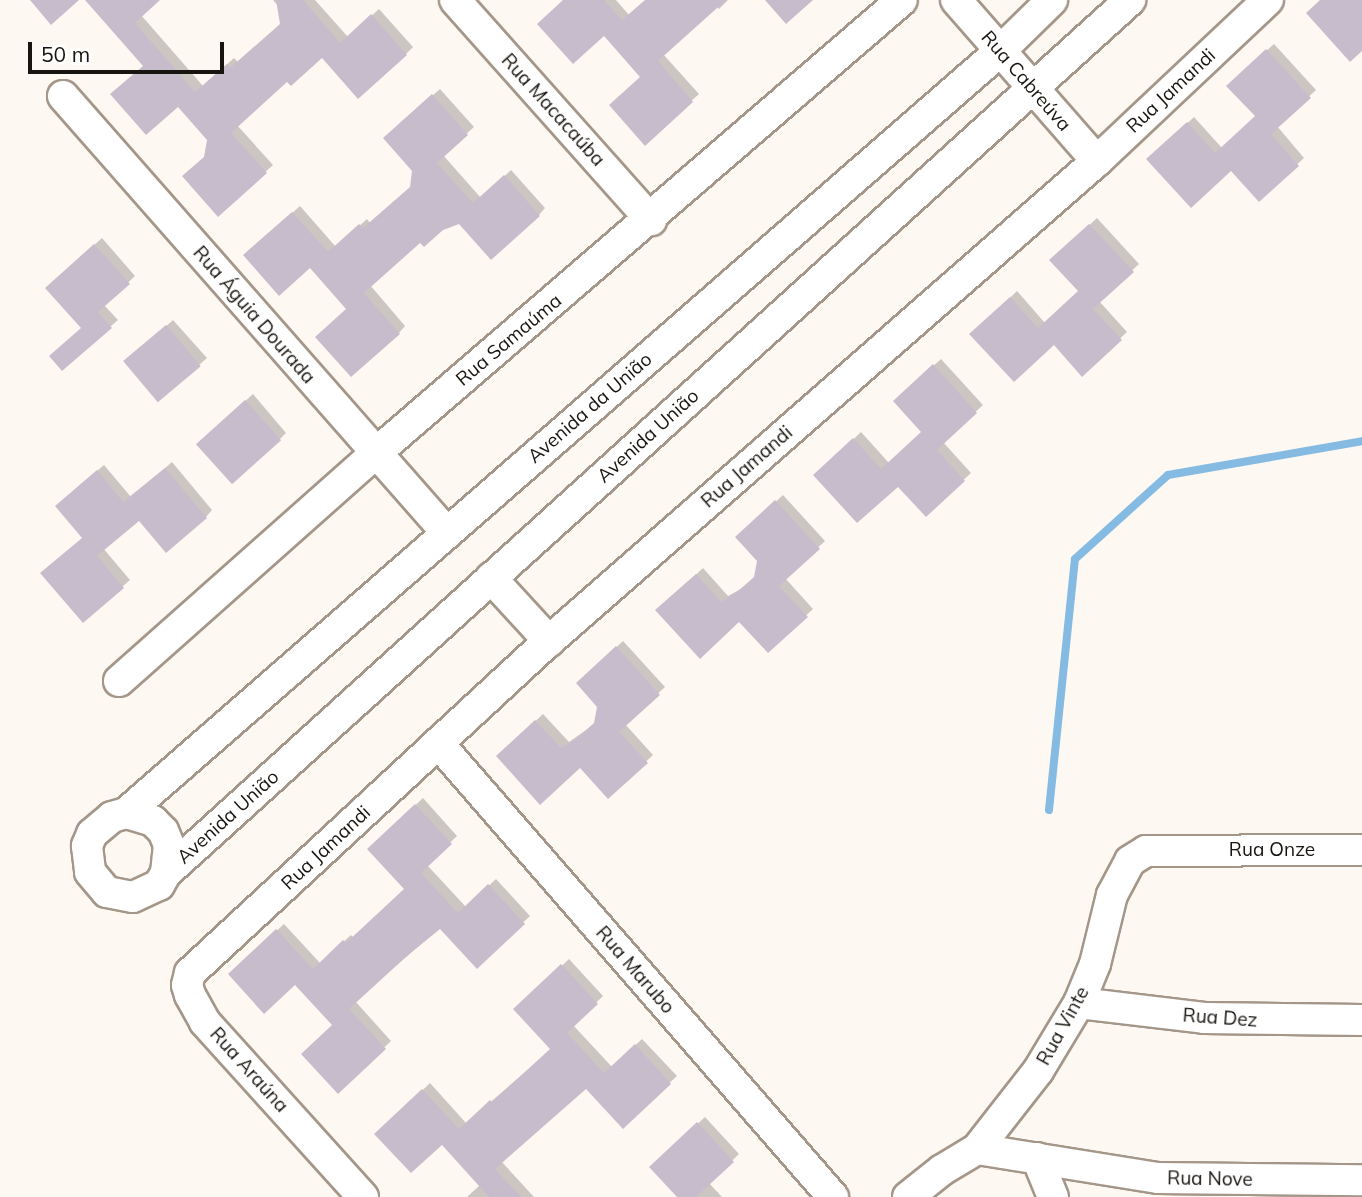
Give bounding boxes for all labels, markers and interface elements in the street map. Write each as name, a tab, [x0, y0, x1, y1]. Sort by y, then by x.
street label: Rua Cabreúva	[976, 26, 1076, 136]
scale bar	[32, 28, 228, 72]
text: 50 m	[41, 41, 90, 67]
street label: Rua Jamandi	[1122, 44, 1220, 138]
street label: Rua Macacaúba	[497, 49, 609, 171]
street label: Rua Águia Dourada	[188, 242, 320, 388]
street label: Rua Samaúma	[452, 289, 566, 391]
street label: Avenida da União	[523, 348, 657, 468]
street label: Avenida União	[592, 384, 704, 488]
street label: Rua Jamandi	[697, 421, 797, 513]
street label: Avenida União	[172, 765, 284, 869]
street label: Rua Jamandi	[277, 801, 375, 895]
street label: Rua Onze	[1229, 839, 1315, 861]
street label: Rua Marubo	[591, 922, 679, 1018]
street label: Rua Vinte	[1032, 983, 1094, 1069]
street label: Rua Dez	[1182, 1004, 1258, 1032]
street label: Rua Araúna	[205, 1023, 293, 1117]
street label: Rua Nove	[1167, 1167, 1253, 1191]

